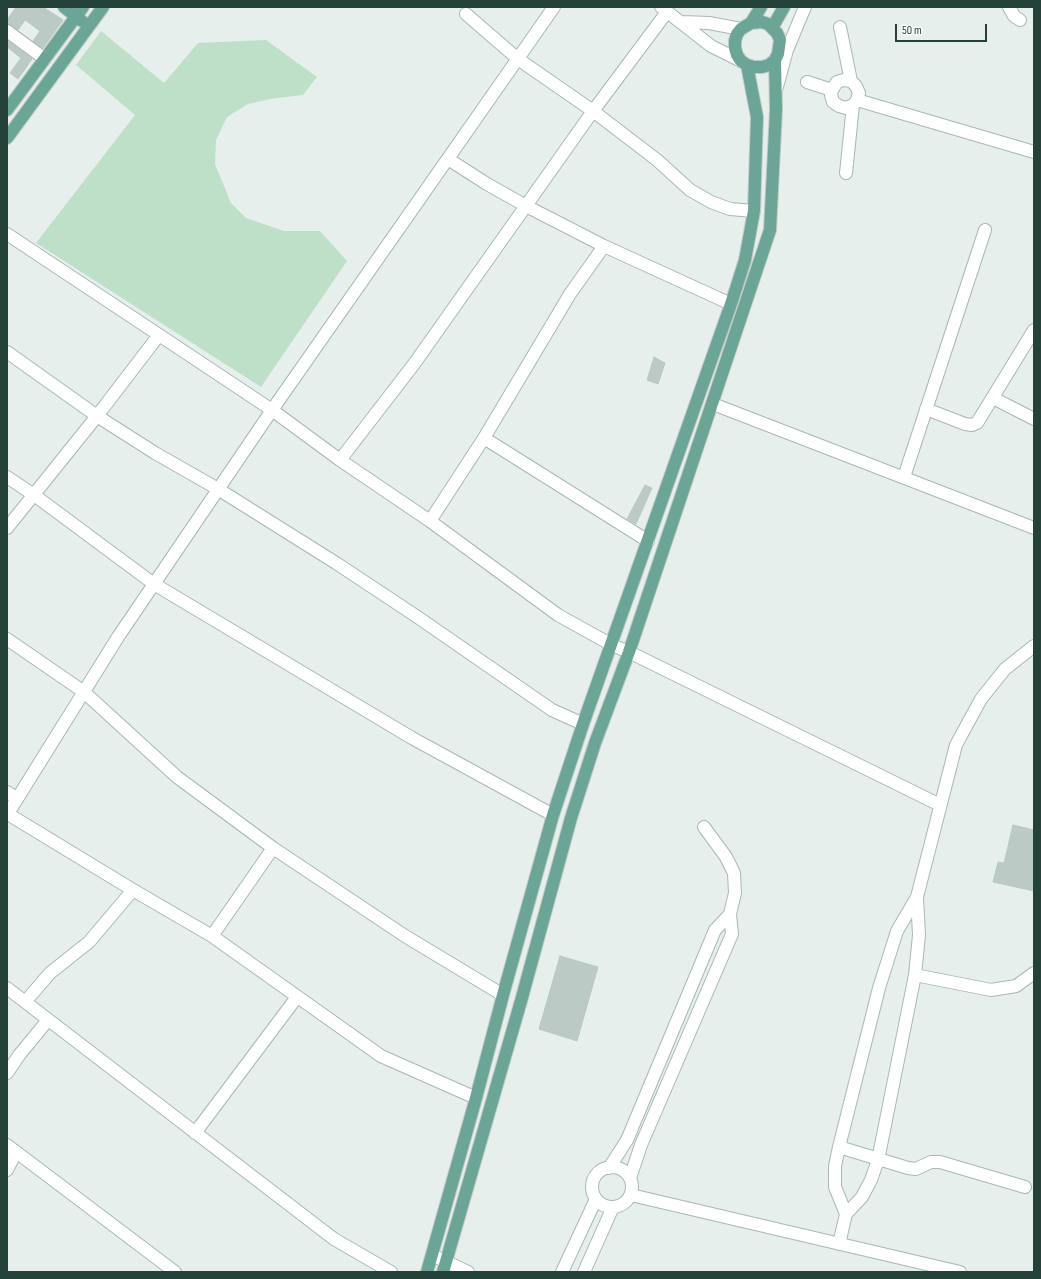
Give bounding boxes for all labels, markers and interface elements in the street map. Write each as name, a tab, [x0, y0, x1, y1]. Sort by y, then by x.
scale bar	[897, 16, 989, 42]
text: 50 m	[902, 23, 922, 38]

